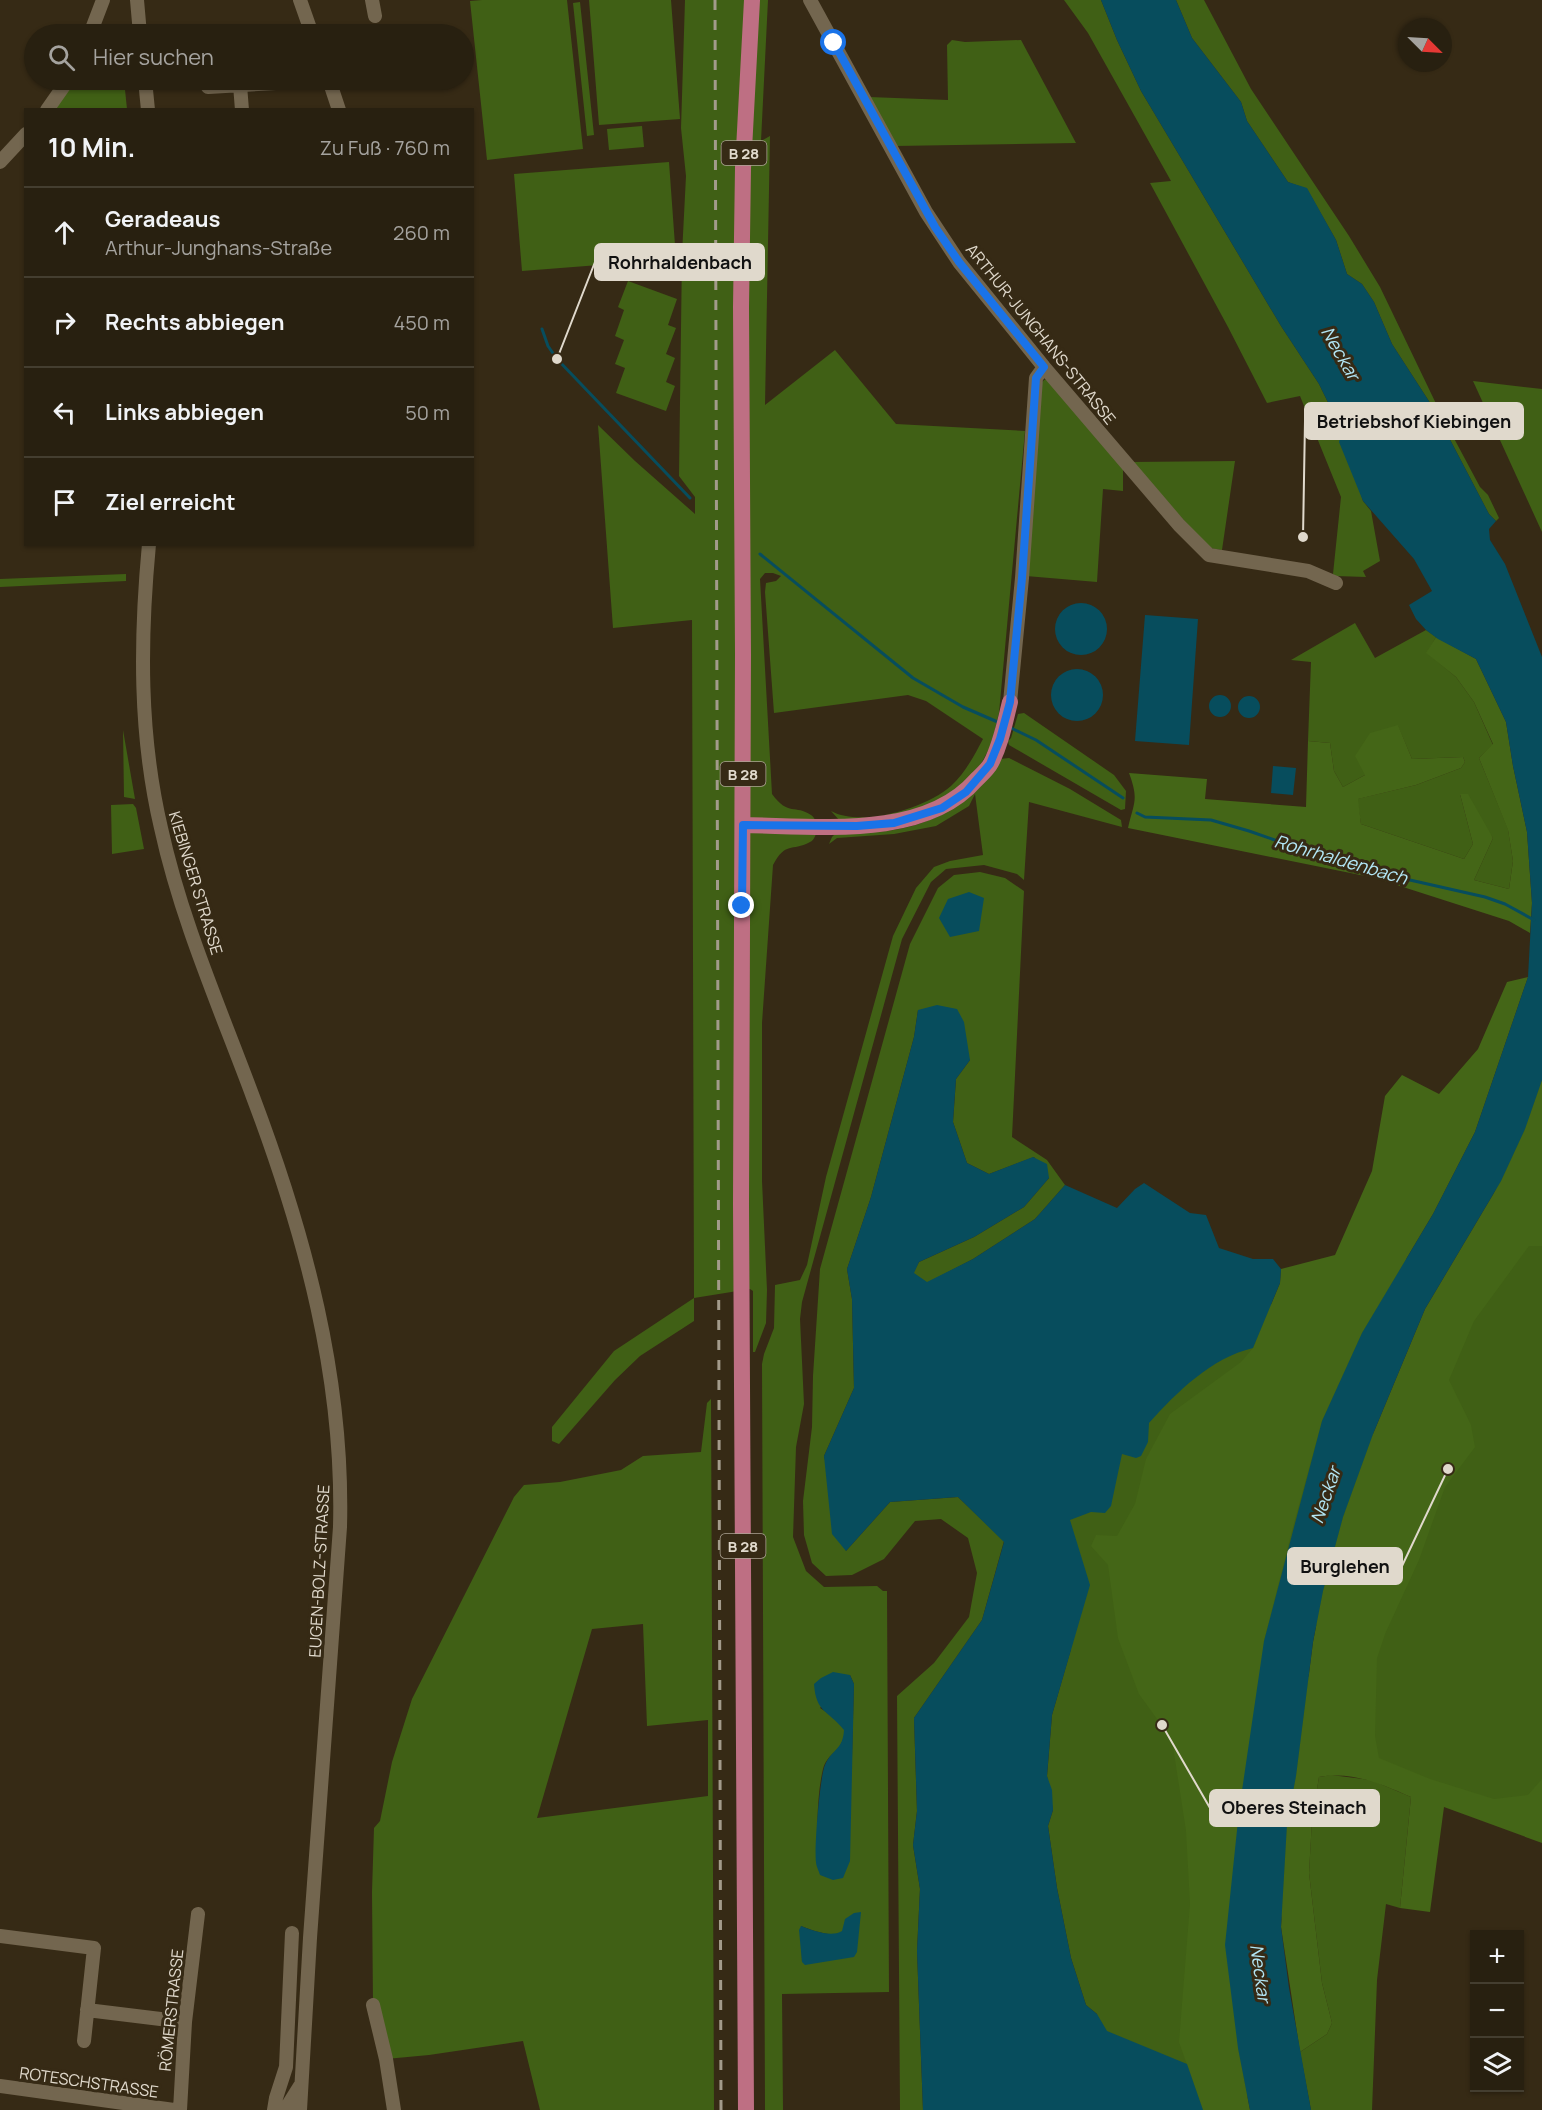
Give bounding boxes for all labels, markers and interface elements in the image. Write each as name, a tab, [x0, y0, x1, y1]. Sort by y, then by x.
north arrow	[1398, 18, 1452, 72]
search box	[24, 24, 474, 90]
route start	[820, 29, 846, 55]
icon: search	[45, 41, 78, 74]
text: Hier suchen	[93, 42, 214, 72]
text: 10 Min.	[48, 129, 135, 165]
text: Zu Fuß · 760 m	[320, 134, 450, 161]
road number: B 28	[722, 141, 766, 165]
text: Geradeaus	[105, 204, 220, 234]
icon: ahead	[48, 216, 81, 249]
text: 260 m	[393, 219, 450, 246]
text: Arthur-Junghans-Straße	[105, 234, 332, 261]
street label: ARTHUR-JUNGHANS-STRASSE	[961, 239, 1121, 429]
callout: Rohrhaldenbach	[595, 244, 764, 280]
text: Rohrhaldenbach	[608, 250, 752, 274]
icon: right	[48, 306, 81, 339]
text: Rechts abbiegen	[105, 307, 284, 337]
text: 450 m	[394, 309, 450, 336]
water label: Neckar	[1316, 322, 1367, 386]
icon: left	[48, 396, 81, 429]
text: Links abbiegen	[105, 397, 264, 427]
text: 50 m	[405, 399, 450, 426]
callout: Betriebshof Kiebingen	[1305, 403, 1523, 439]
text: Betriebshof Kiebingen	[1317, 409, 1511, 433]
icon: arrive	[48, 486, 81, 519]
text: Ziel erreicht	[105, 487, 236, 517]
road number: B 28	[720, 762, 766, 786]
street label: KIEBINGER STRASSE	[164, 809, 228, 957]
water label: Rohrhaldenbach	[1272, 829, 1411, 890]
route end	[728, 892, 754, 918]
water label: Neckar	[1304, 1461, 1347, 1526]
street label: EUGEN-BOLZ-STRASSE	[303, 1484, 335, 1658]
road number: B 28	[720, 1534, 766, 1558]
callout: Burglehen	[1288, 1548, 1402, 1584]
text: Burglehen	[1300, 1554, 1390, 1578]
callout: Oberes Steinach	[1210, 1790, 1379, 1826]
text: Oberes Steinach	[1222, 1795, 1366, 1819]
map controls	[1470, 1930, 1524, 2092]
button: +	[1470, 1930, 1524, 1984]
water label: Neckar	[1245, 1942, 1277, 2006]
street label: RÖMERSTRASSE	[154, 1948, 188, 2072]
button: −	[1470, 1984, 1524, 2038]
button: layers	[1470, 2038, 1524, 2092]
street label: ROTESCHSTRASSE	[18, 2061, 160, 2103]

